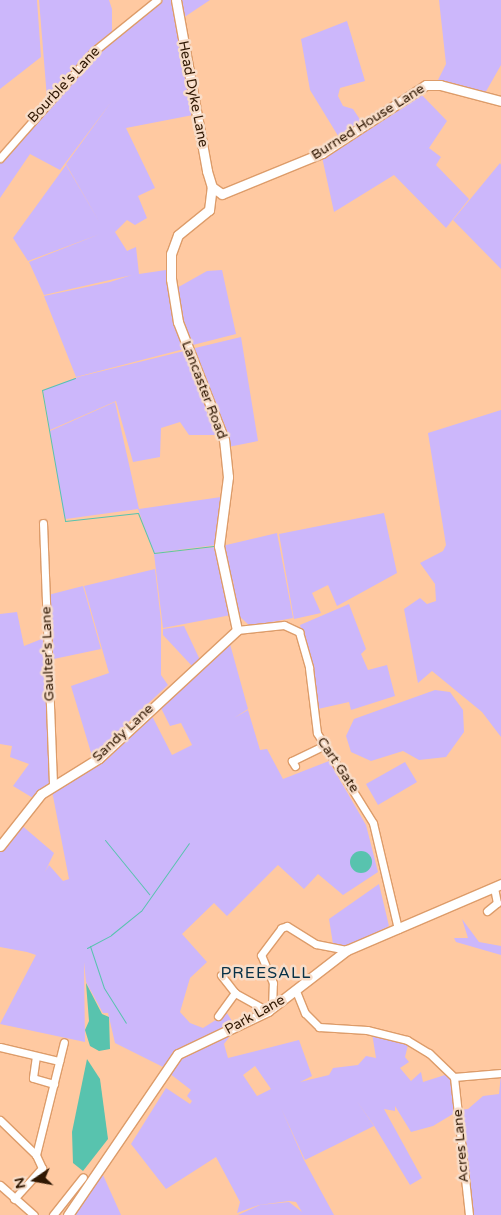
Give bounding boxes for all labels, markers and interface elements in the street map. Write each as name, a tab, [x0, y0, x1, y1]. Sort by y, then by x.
street label: Head Dyke Lane	[174, 39, 212, 149]
street label: Bourble's Lane	[24, 43, 104, 127]
street label: Burned House Lane	[308, 80, 428, 164]
street label: Lancaster Road	[178, 339, 230, 441]
street label: Gaulter's Lane	[38, 606, 58, 702]
street label: Sandy Lane	[89, 700, 157, 766]
street label: Cart Gate	[313, 734, 363, 796]
district label: PREESALL	[220, 963, 312, 983]
street label: Park Lane	[222, 992, 288, 1038]
street label: Acres Lane	[449, 1109, 473, 1183]
north arrow	[10, 1155, 60, 1205]
text: N	[10, 1176, 29, 1190]

